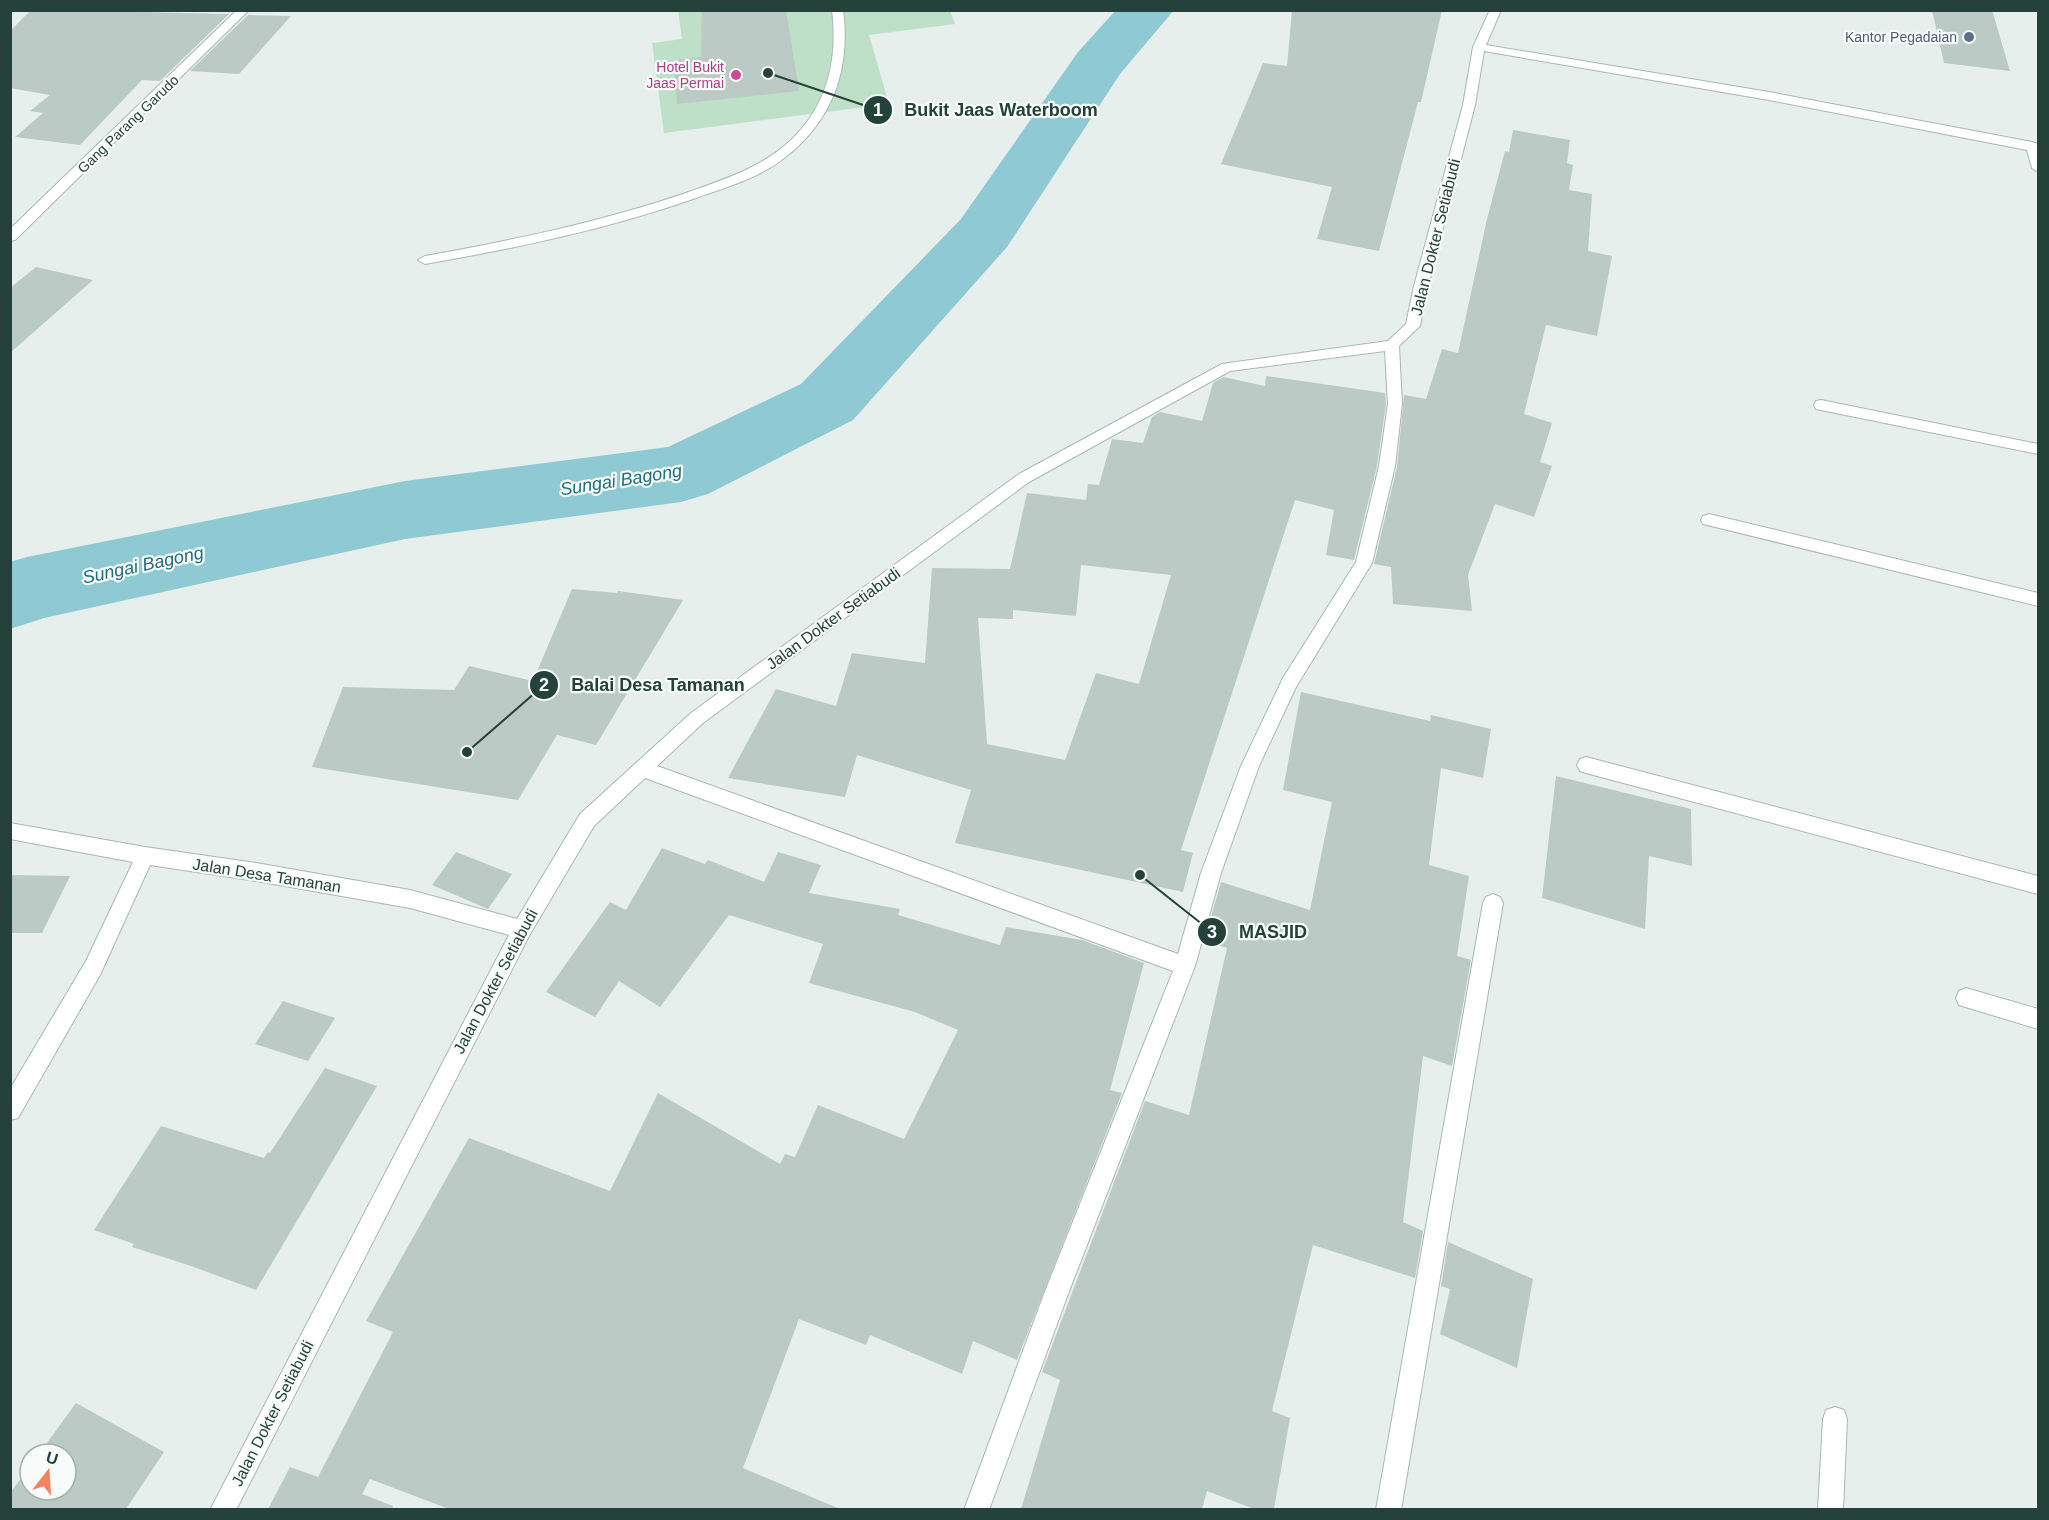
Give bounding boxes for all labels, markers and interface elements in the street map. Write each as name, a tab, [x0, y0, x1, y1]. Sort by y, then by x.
place label: Kantor Pegadaian	[1845, 29, 1957, 45]
marker: Kantor Pegadaian	[1962, 30, 1976, 44]
place label: Hotel Bukit Jaas Permai	[646, 59, 724, 91]
marker: Hotel Bukit Jaas Permai	[729, 68, 743, 82]
street label: Gang Parang Garudo	[74, 72, 182, 176]
callout: Bukit Jaas Waterboom	[863, 92, 1110, 128]
text: 1	[873, 100, 883, 120]
text: Bukit Jaas Waterboom	[904, 100, 1098, 120]
street label: Jalan Dokter Setiabudi	[1408, 157, 1463, 317]
water label: Sungai Bagong	[559, 460, 683, 500]
water label: Sungai Bagong	[81, 542, 205, 588]
street label: Jalan Dokter Setiabudi	[763, 564, 903, 673]
callout: Balai Desa Tamanan	[529, 667, 757, 703]
text: 2	[539, 675, 549, 695]
text: Balai Desa Tamanan	[571, 675, 745, 695]
street label: Jalan Desa Tamanan	[192, 855, 342, 896]
street label: Jalan Dokter Setiabudi	[450, 906, 541, 1056]
callout: MASJID	[1197, 914, 1319, 950]
text: 3	[1207, 922, 1217, 942]
text: MASJID	[1239, 922, 1307, 942]
street label: Jalan Dokter Setiabudi	[228, 1338, 317, 1489]
north arrow	[18, 1442, 78, 1502]
text: U	[44, 1448, 60, 1468]

